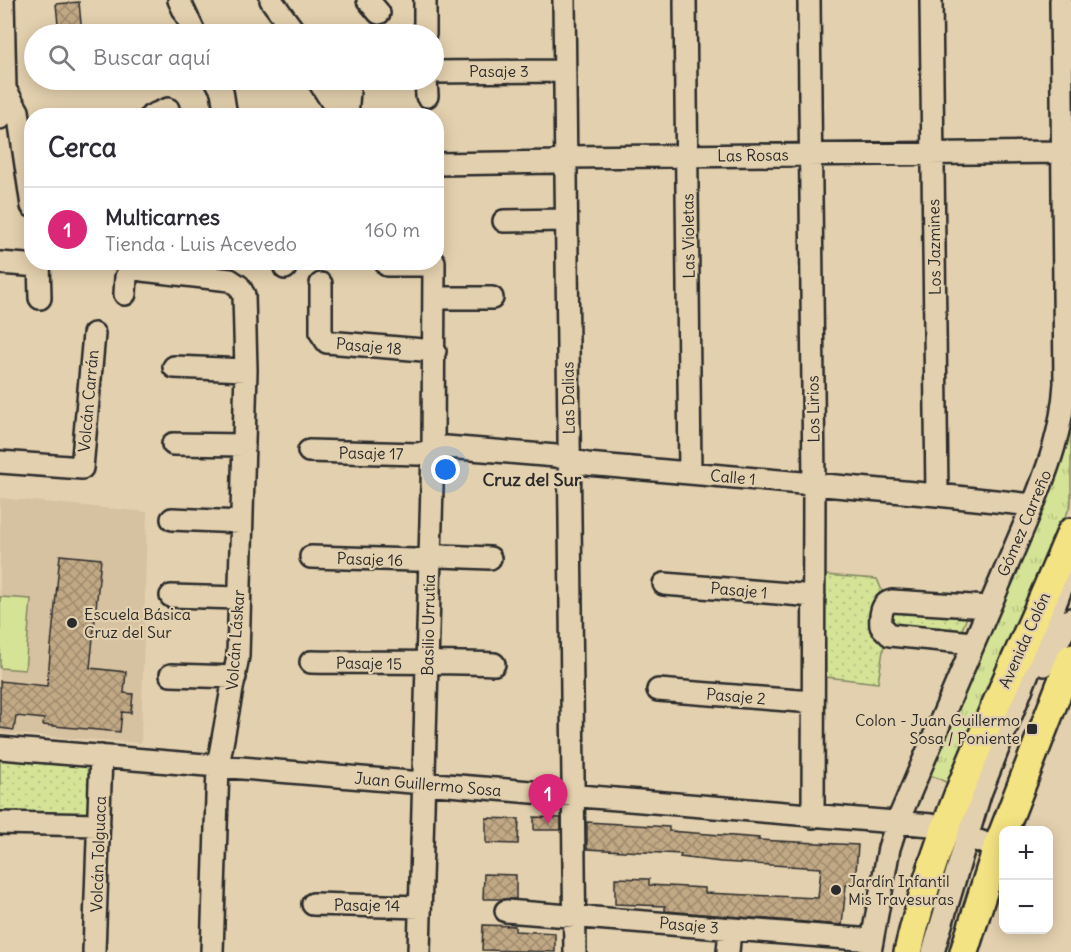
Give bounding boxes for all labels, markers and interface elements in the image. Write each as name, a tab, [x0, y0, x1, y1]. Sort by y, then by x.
search box	[24, 24, 444, 90]
icon: search	[45, 41, 78, 74]
text: Buscar aquí	[93, 43, 210, 71]
street label: Pasaje 3	[469, 61, 529, 81]
text: Cerca	[48, 131, 117, 164]
street label: Las Rosas	[717, 144, 789, 166]
street label: Las Violetas	[677, 193, 699, 279]
street label: Los Jazmines	[923, 199, 945, 295]
text: Multicarnes	[105, 203, 220, 231]
text: 1	[64, 217, 71, 242]
text: 160 m	[365, 217, 420, 242]
text: Tienda · Luis Acevedo	[105, 231, 297, 256]
street label: Pasaje 18	[335, 333, 403, 359]
street label: Volcán Carrán	[74, 349, 102, 453]
street label: Las Dalias	[557, 361, 579, 435]
street label: Los Lirios	[802, 375, 824, 443]
street label: Pasaje 17	[338, 442, 404, 464]
your location	[431, 455, 460, 484]
street label: Calle 1	[709, 465, 757, 489]
street label: Gómez Carreño	[993, 467, 1055, 579]
district label: Cruz del Sur	[483, 468, 582, 491]
street label: Pasaje 16	[336, 548, 404, 570]
street label: Basilio Urrutia	[417, 574, 439, 676]
street label: Pasaje 1	[710, 578, 768, 602]
street label: Volcán Láskar	[222, 589, 249, 691]
street label: Avenida Colón	[994, 589, 1054, 691]
place label: Escuela Básica Cruz del Sur	[84, 604, 191, 642]
marker: Escuela Básica Cruz del Sur	[65, 616, 79, 630]
street label: Pasaje 15	[336, 652, 402, 674]
street label: Pasaje 2	[705, 683, 767, 709]
place label: Colon - Juan Guillermo Sosa / Poniente	[855, 710, 1020, 748]
marker: Colon - Juan Guillermo Sosa / Poniente	[1025, 722, 1039, 736]
street label: Juan Guillermo Sosa	[354, 768, 502, 800]
pin: 1	[528, 774, 568, 824]
street label: Volcán Tolguaca	[86, 795, 110, 913]
map controls	[999, 826, 1053, 934]
button: +	[999, 826, 1053, 880]
place label: Jardín Infantil Mis Travesuras	[848, 871, 954, 909]
button: −	[999, 880, 1053, 934]
marker: Jardín Infantil Mis Travesuras	[829, 883, 843, 897]
street label: Pasaje 14	[334, 894, 400, 916]
street label: Pasaje 3	[658, 912, 720, 938]

